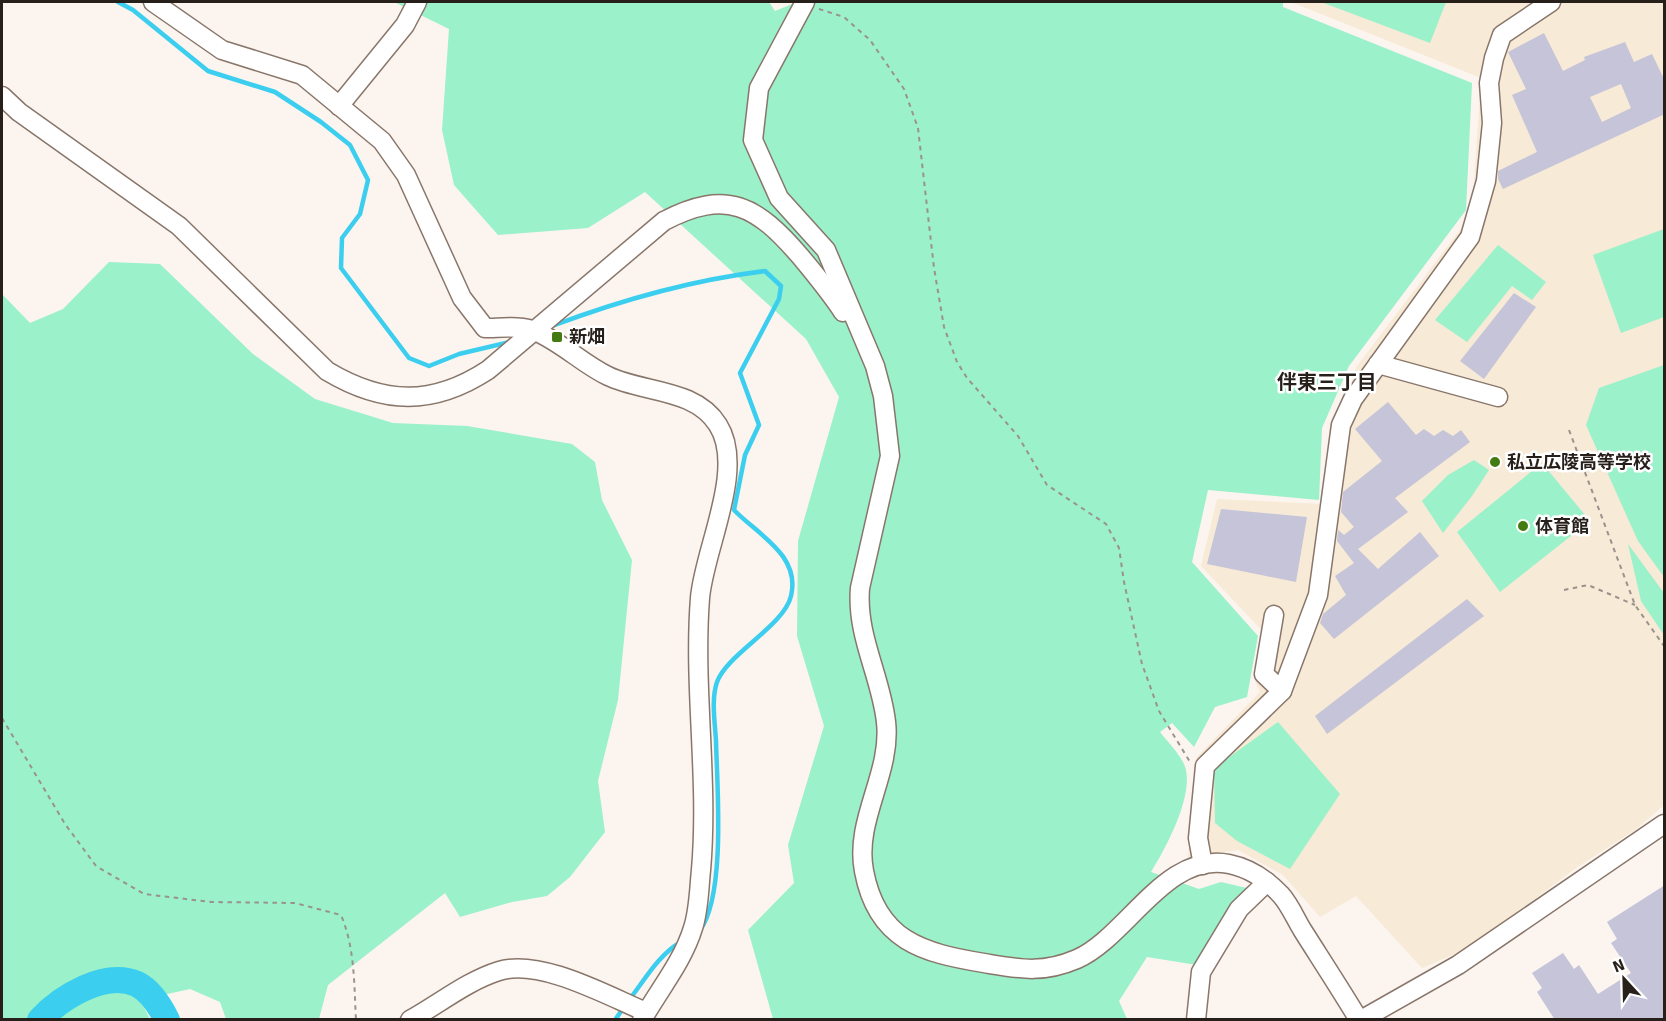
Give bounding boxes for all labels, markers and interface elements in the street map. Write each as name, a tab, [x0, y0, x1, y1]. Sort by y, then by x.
place label: 新畑	[569, 326, 605, 348]
marker: 新畑	[550, 330, 564, 344]
district label: 伴東三丁目	[1277, 370, 1377, 395]
place label: 私立広陵高等学校	[1507, 451, 1651, 473]
marker: 私立広陵高等学校	[1488, 455, 1502, 469]
place label: 体育館	[1535, 515, 1589, 537]
marker: 体育館	[1516, 519, 1530, 533]
north arrow	[1594, 949, 1654, 1009]
text: N	[1610, 955, 1628, 977]

